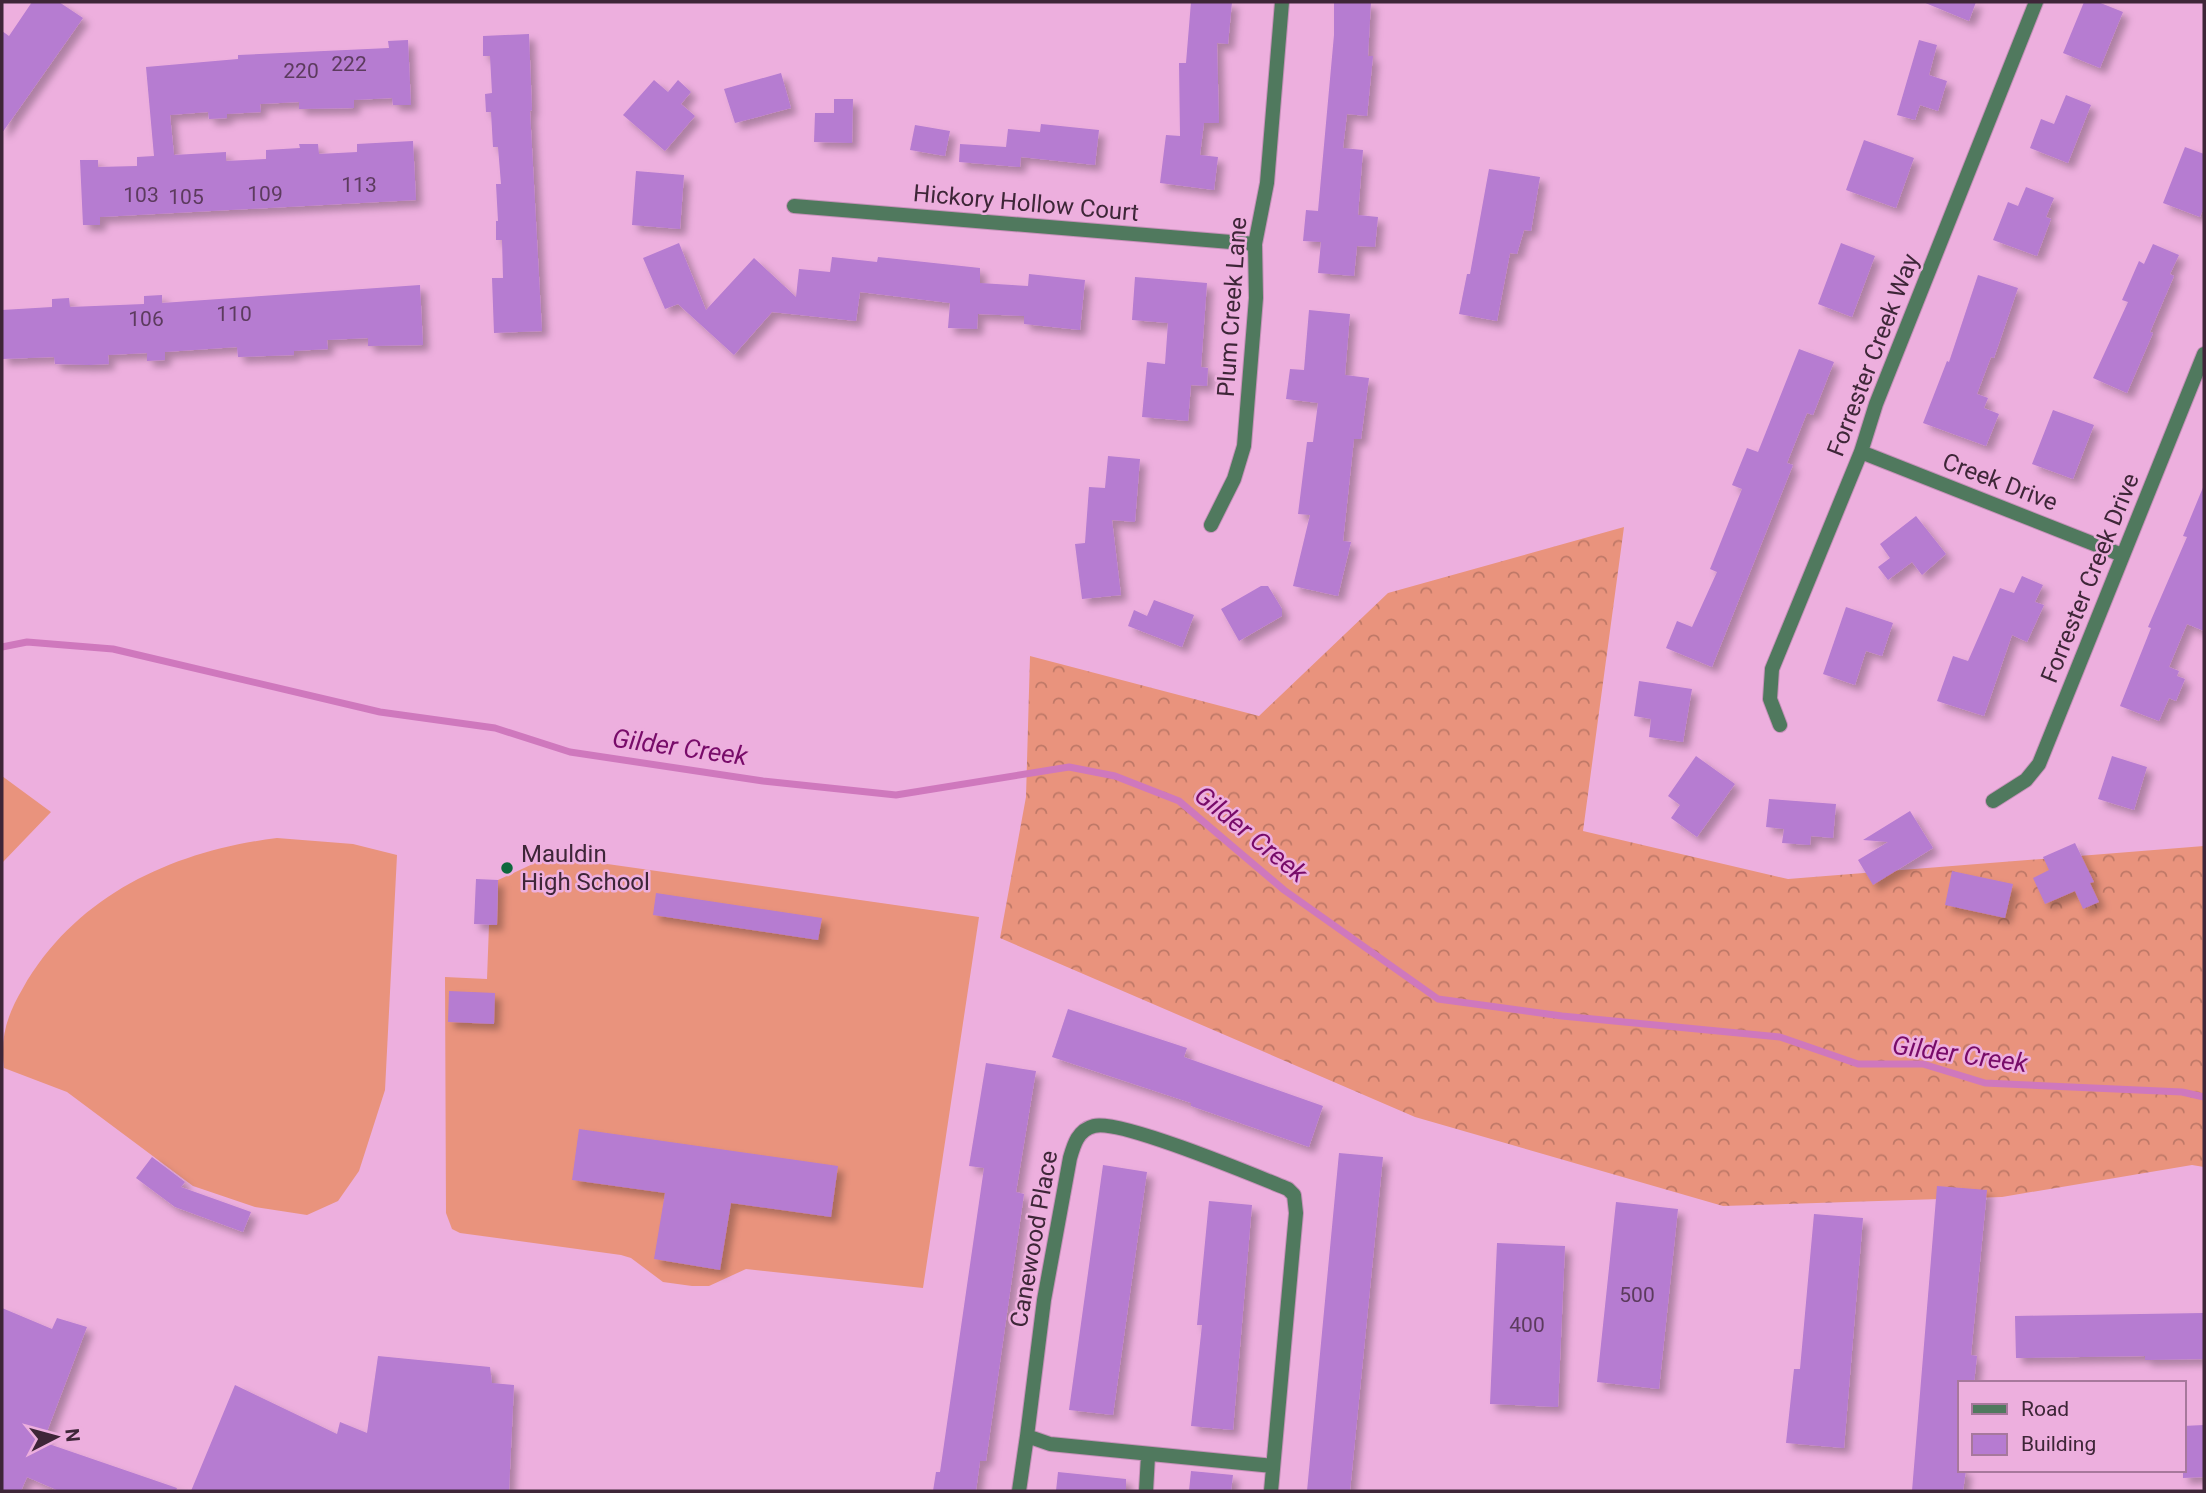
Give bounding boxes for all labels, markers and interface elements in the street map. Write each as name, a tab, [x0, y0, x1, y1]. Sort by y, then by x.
house number: 222	[331, 52, 367, 76]
house number: 220	[283, 59, 319, 83]
house number: 113	[341, 173, 377, 197]
street label: Hickory Hollow Court	[912, 179, 1140, 227]
house number: 109	[247, 182, 283, 206]
house number: 103	[123, 183, 159, 207]
house number: 105	[168, 185, 204, 209]
street label: Plum Creek Lane	[1212, 216, 1252, 398]
street label: Forrester Creek Way	[1821, 249, 1925, 460]
house number: 110	[216, 302, 252, 326]
house number: 106	[128, 307, 164, 331]
street label: Creek Drive	[1938, 447, 2062, 517]
street label: Forrester Creek Drive	[2035, 469, 2145, 687]
water label: Gilder Creek	[610, 723, 751, 772]
water label: Gilder Creek	[1189, 779, 1314, 889]
place label: Mauldin High School	[521, 840, 650, 896]
marker: Mauldin High School	[499, 860, 515, 876]
water label: Gilder Creek	[1890, 1030, 2031, 1079]
street label: Canewood Place	[1005, 1148, 1063, 1330]
house number: 500	[1619, 1283, 1655, 1307]
house number: 400	[1509, 1313, 1545, 1337]
legend	[1958, 1381, 2185, 1472]
text: Road	[2021, 1397, 2069, 1421]
north arrow	[21, 1402, 91, 1472]
text: N	[60, 1427, 85, 1443]
text: Building	[2021, 1432, 2096, 1456]

